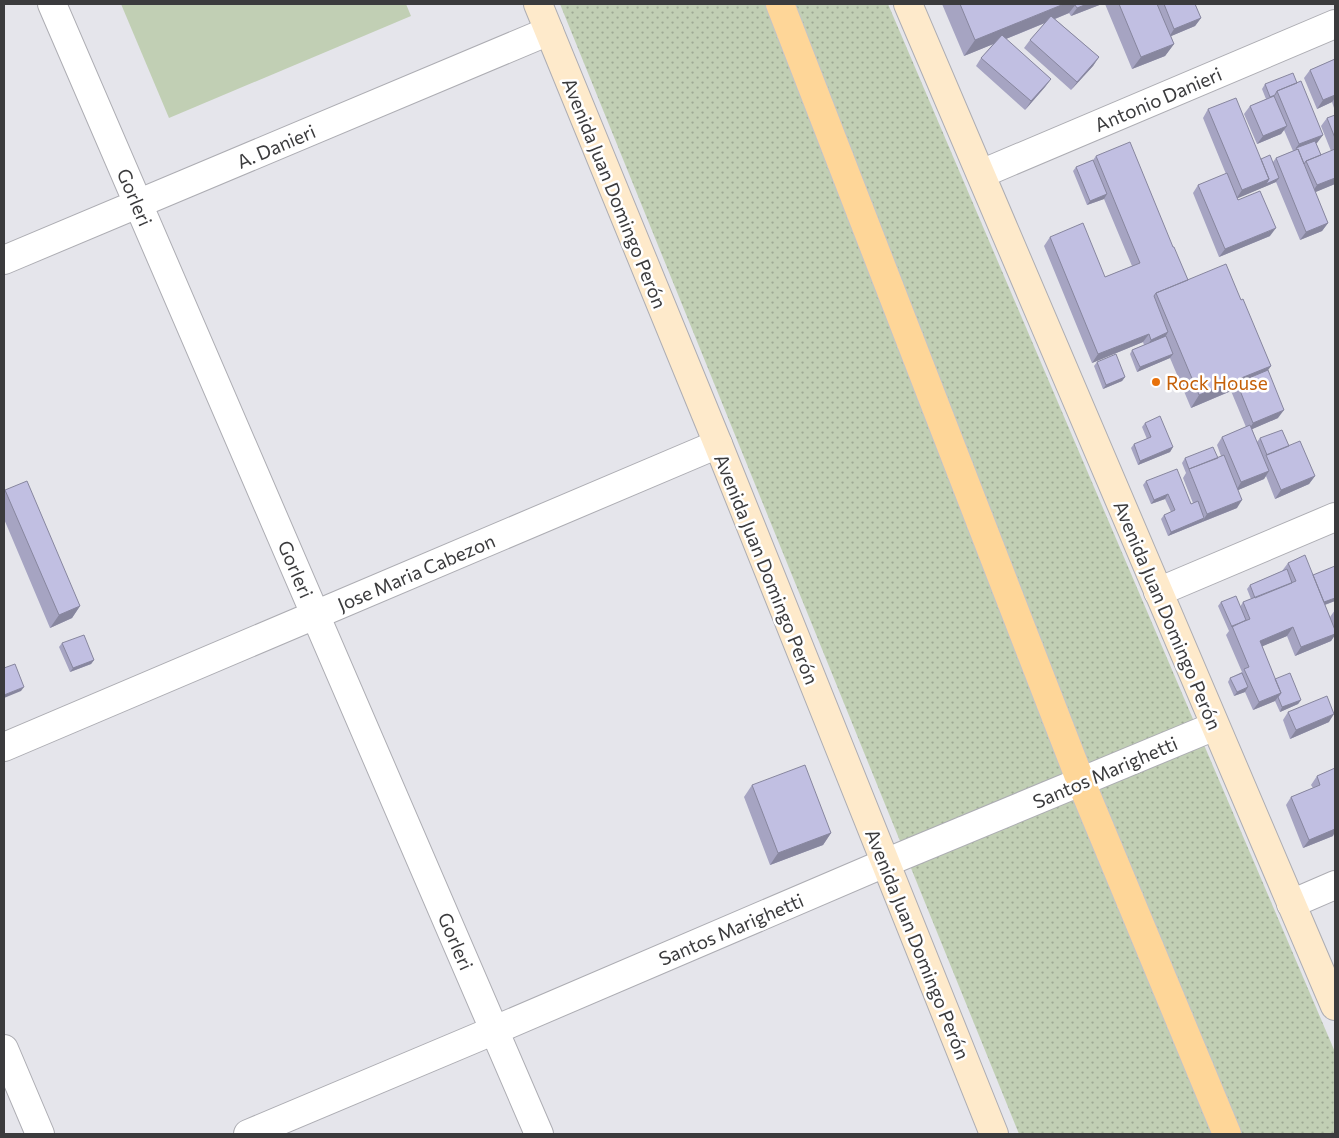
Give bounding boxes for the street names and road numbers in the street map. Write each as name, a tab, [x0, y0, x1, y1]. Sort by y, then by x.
street label: Antonio Danieri	[1091, 62, 1225, 136]
street label: Avenida Juan Domingo Perón	[558, 74, 672, 312]
street label: A. Danieri	[233, 119, 319, 173]
street label: Gorleri	[113, 165, 157, 229]
street label: Avenida Juan Domingo Perón	[710, 450, 824, 688]
street label: Avenida Juan Domingo Perón	[1109, 497, 1227, 733]
street label: Jose Maria Cabezon	[334, 528, 498, 616]
street label: Gorleri	[274, 537, 318, 601]
street label: Santos Marighetti	[1029, 731, 1181, 813]
street label: Avenida Juan Domingo Perón	[861, 825, 975, 1063]
street label: Santos Marighetti	[655, 888, 807, 970]
street label: Gorleri	[434, 909, 478, 973]

